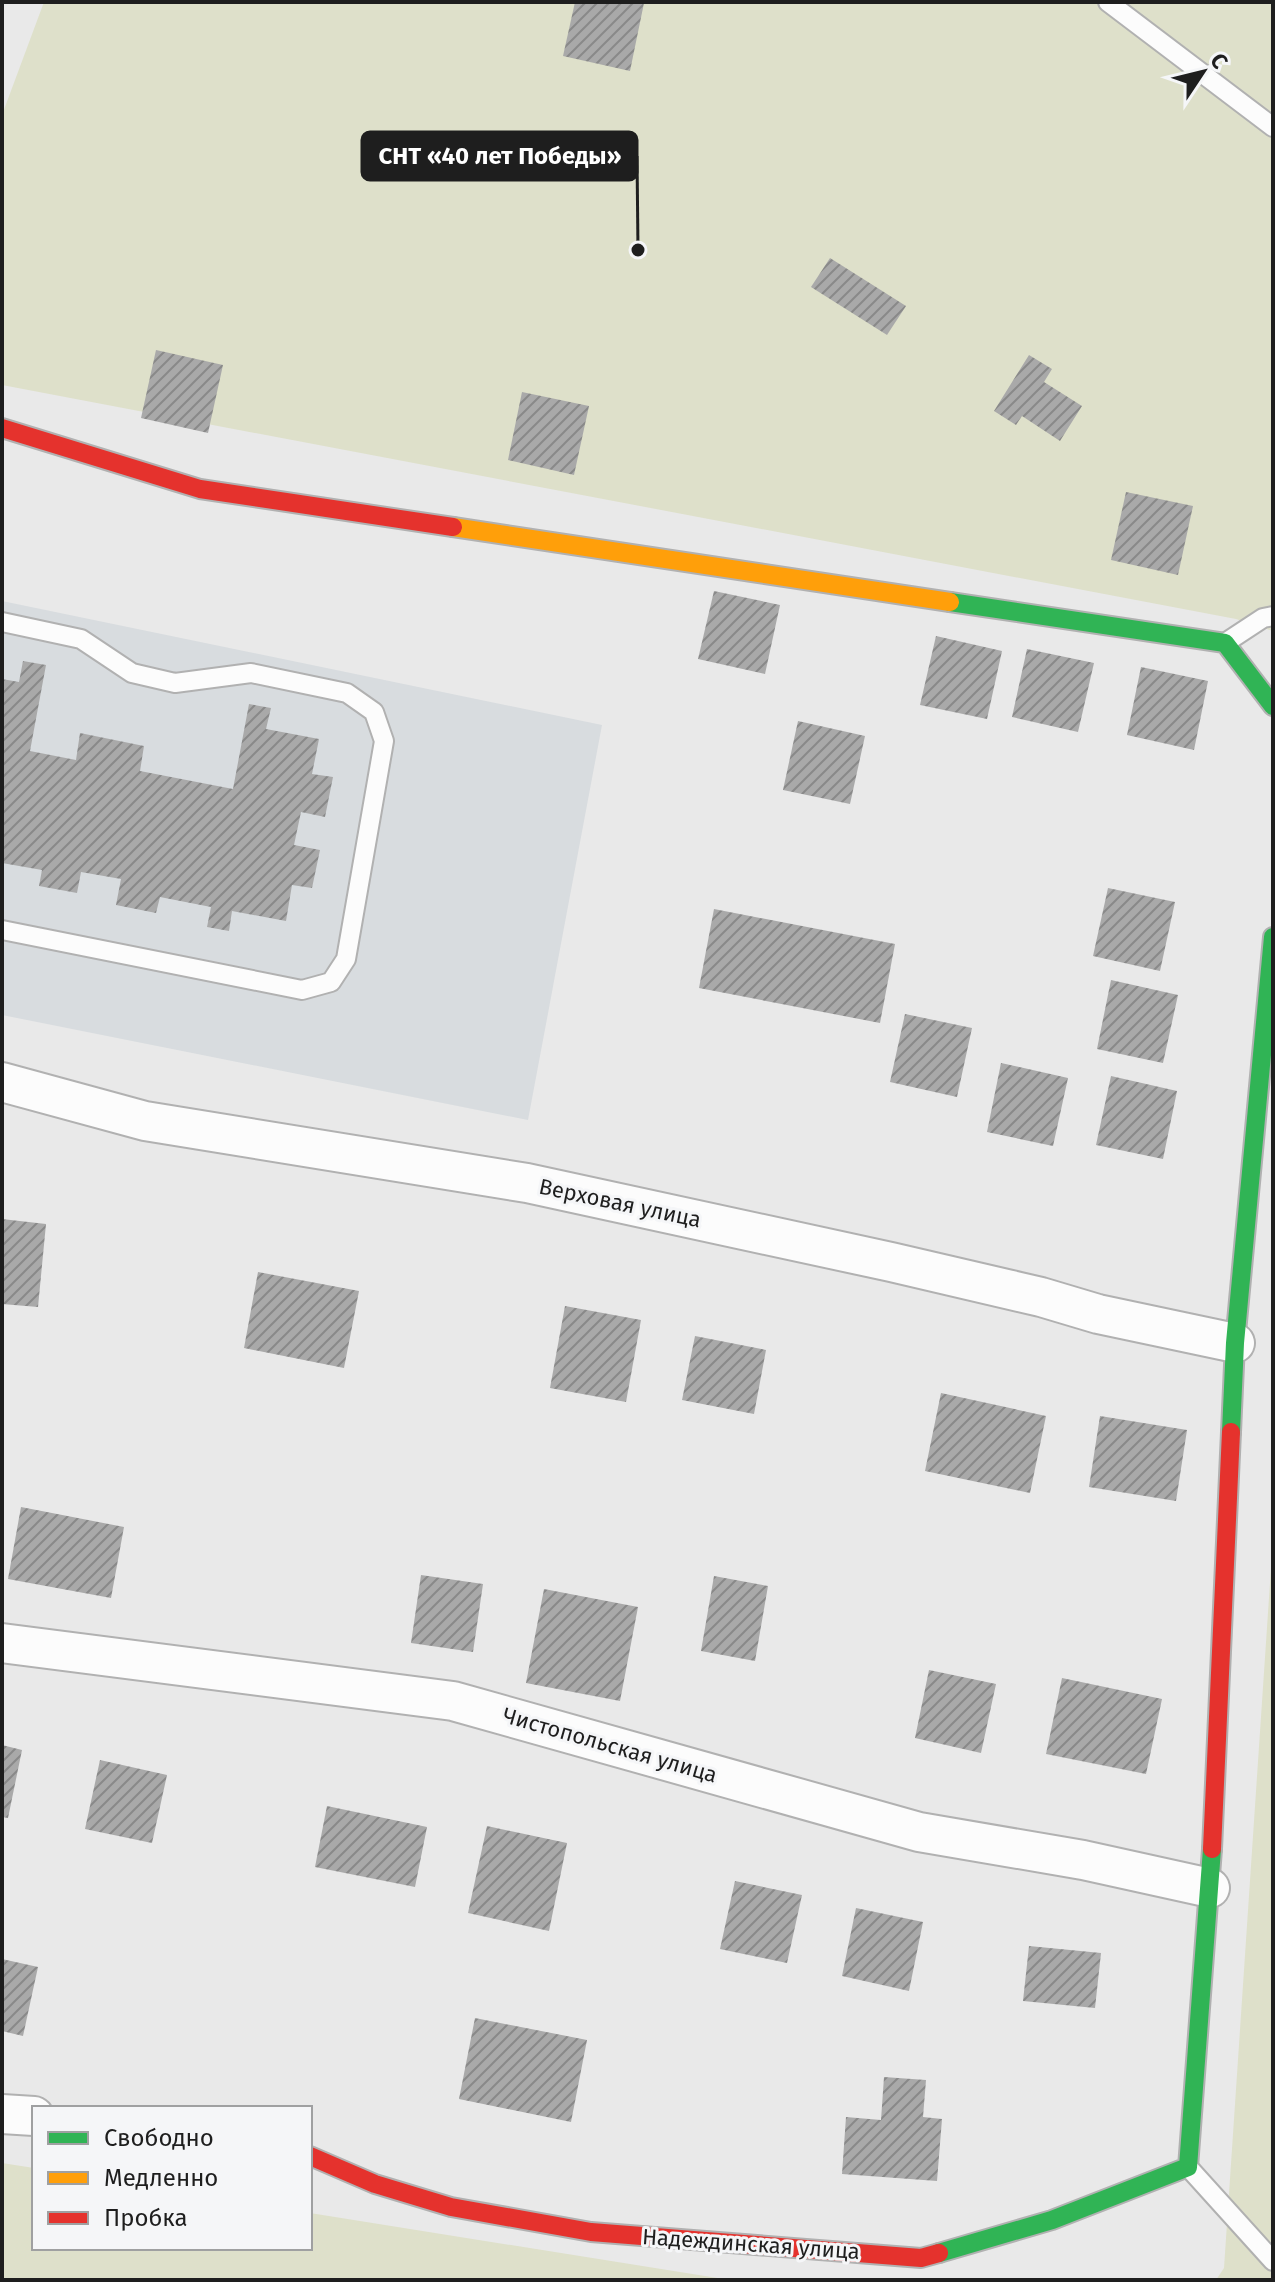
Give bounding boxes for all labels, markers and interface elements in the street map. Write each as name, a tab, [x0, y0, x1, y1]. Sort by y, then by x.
north arrow	[1163, 32, 1243, 112]
text: С	[1204, 48, 1234, 74]
callout: СНТ «40 лет Победы»	[362, 132, 637, 180]
text: СНТ «40 лет Победы»	[379, 142, 621, 170]
street label: Верховая улица	[537, 1173, 703, 1233]
street label: Чистопольская улица	[500, 1701, 720, 1789]
legend	[32, 2106, 312, 2250]
text: Свободно	[104, 2124, 214, 2152]
text: Медленно	[104, 2164, 218, 2192]
text: Пробка	[104, 2204, 188, 2232]
street label: Надеждинская улица	[641, 2223, 861, 2265]

